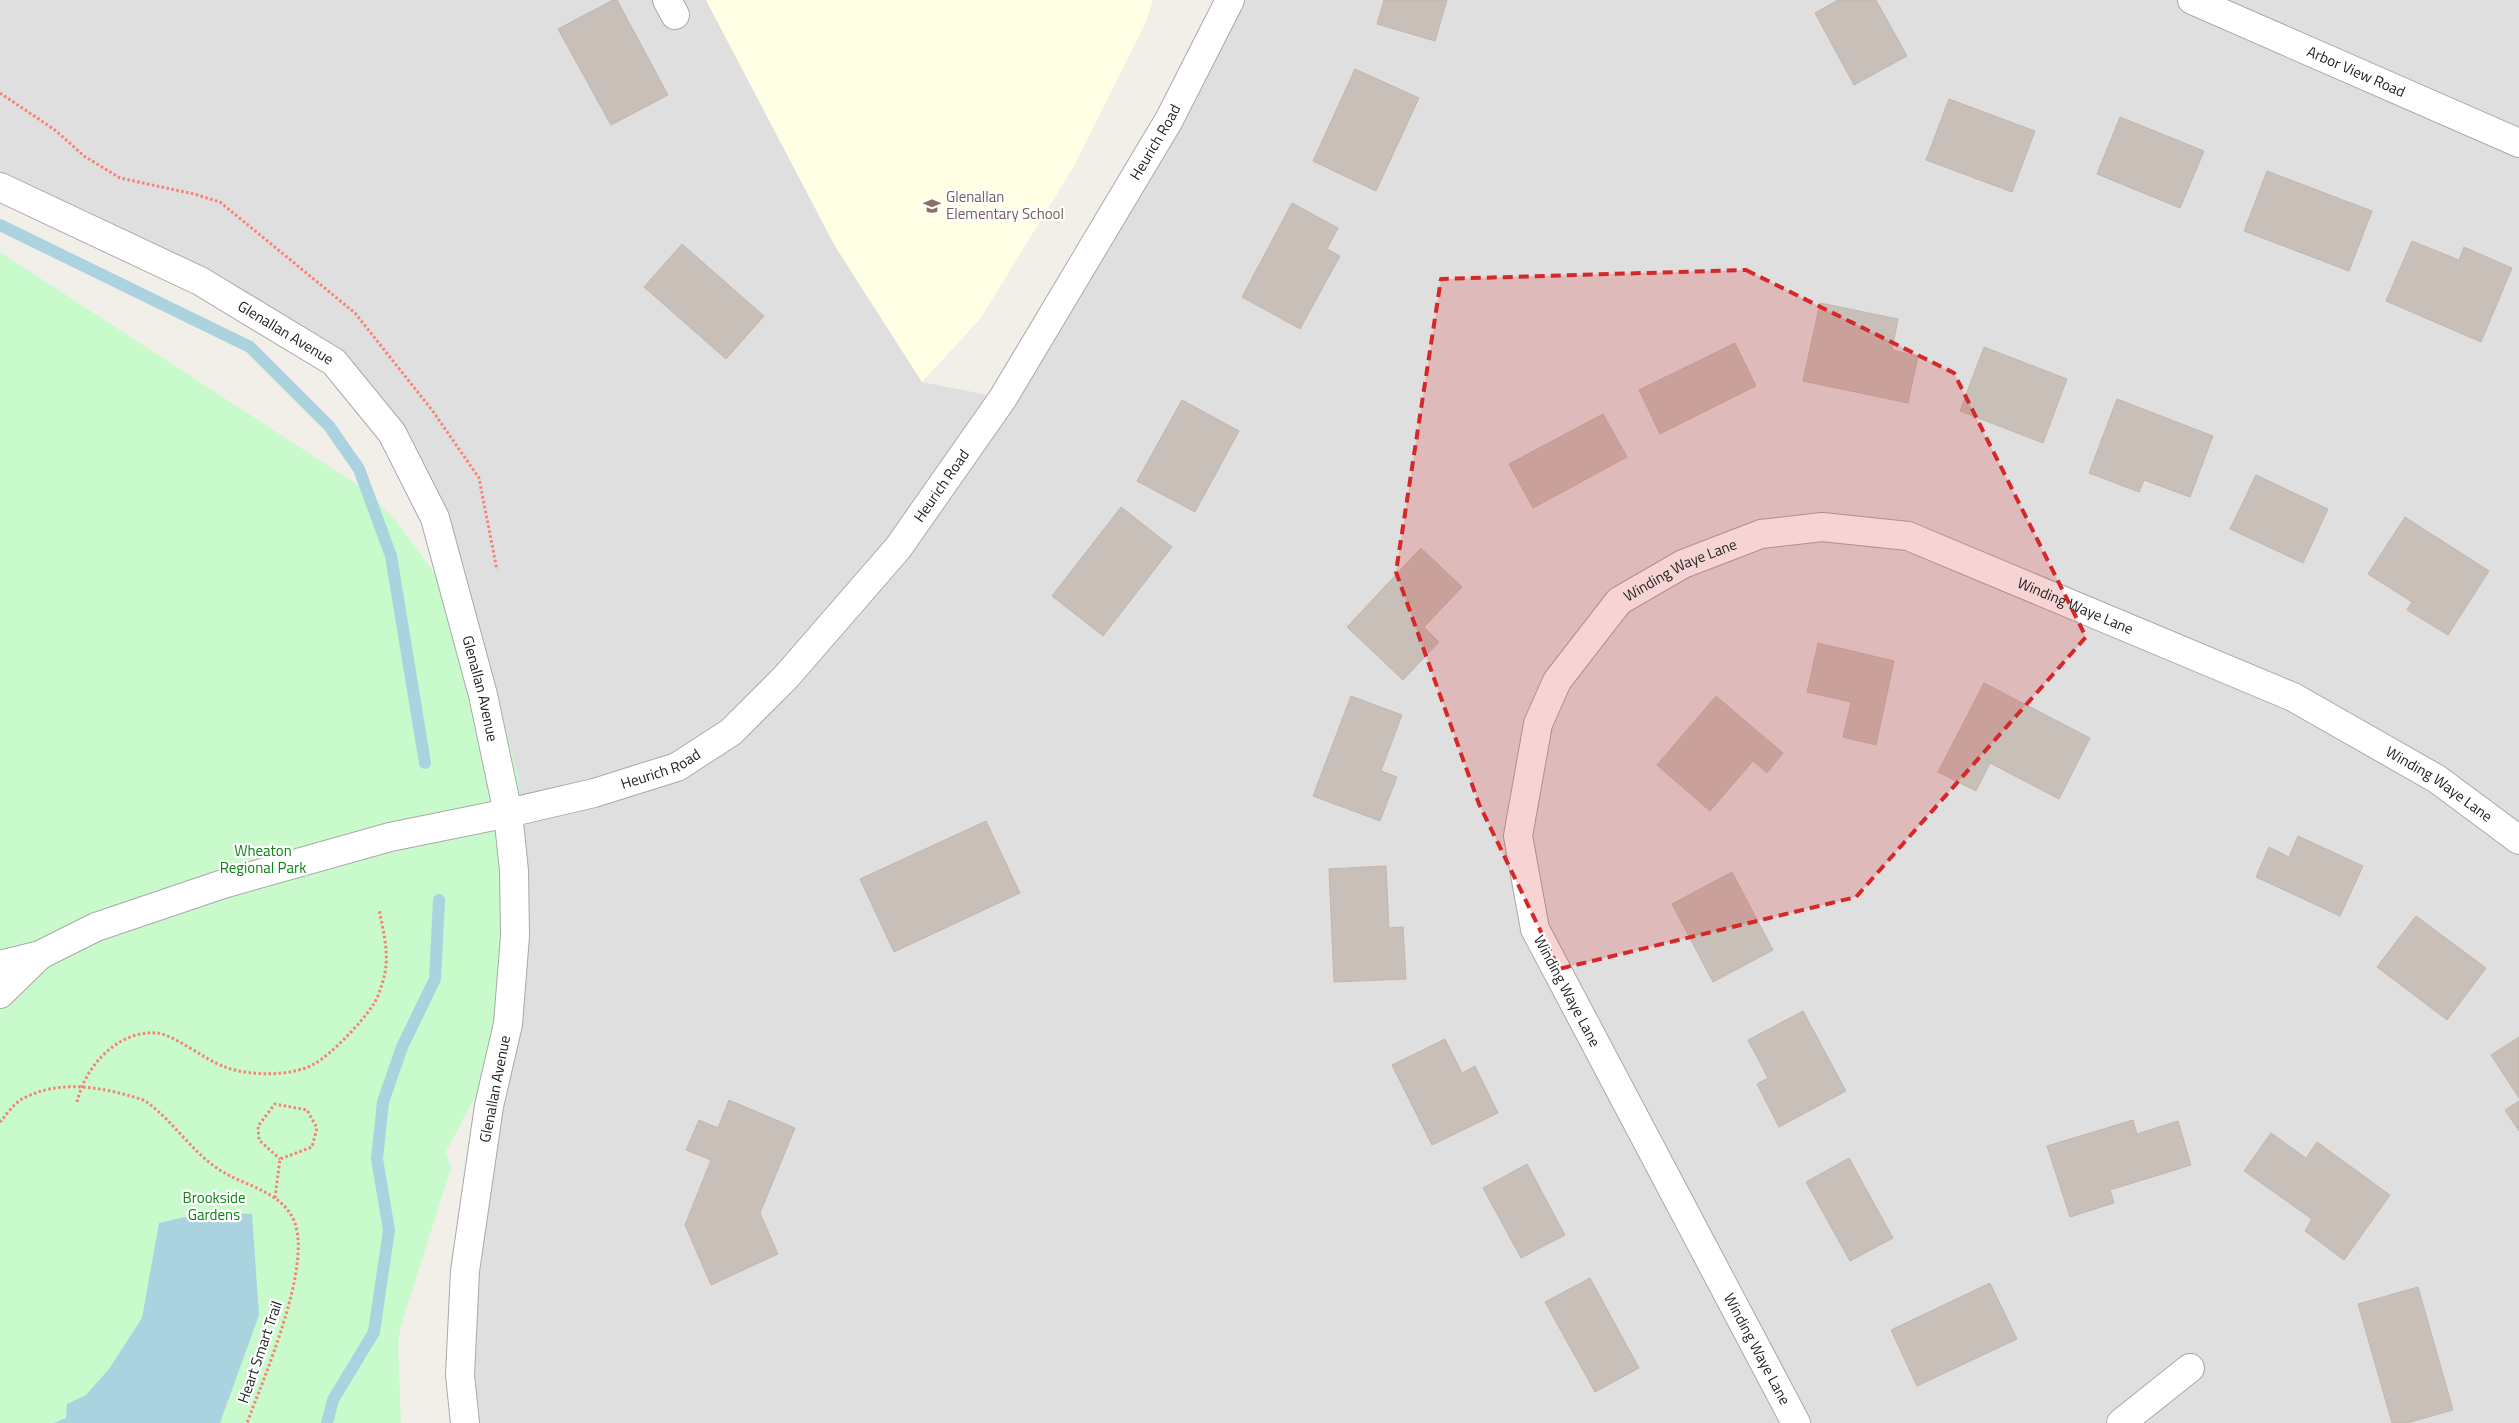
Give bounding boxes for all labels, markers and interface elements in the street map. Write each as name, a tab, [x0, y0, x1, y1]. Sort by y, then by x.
street label: Arbor View Road	[2303, 40, 2409, 103]
street label: Heurich Road	[1124, 100, 1186, 184]
place label: Glenallan Elementary School	[946, 185, 1064, 225]
school or university icon: Glenallan Elementary School	[922, 196, 942, 216]
street label: Glenallan Avenue	[233, 294, 338, 370]
street label: Heurich Road	[907, 444, 975, 527]
street label: Winding Waye Lane	[1619, 532, 1740, 607]
street label: Winding Waye Lane	[2014, 571, 2137, 640]
street label: Glenallan Avenue	[456, 633, 505, 744]
street label: Winding Waye Lane	[2382, 740, 2497, 827]
street label: Heurich Road	[618, 743, 705, 795]
park label: Wheaton Regional Park	[220, 839, 306, 879]
street label: Winding Waye Lane	[1528, 931, 1607, 1051]
street label: Glenallan Avenue	[473, 1033, 516, 1144]
park label: Brookside Gardens	[182, 1186, 246, 1226]
street label: Winding Waye Lane	[1718, 1289, 1797, 1409]
street label: Heart Smart Trail	[231, 1298, 288, 1406]

